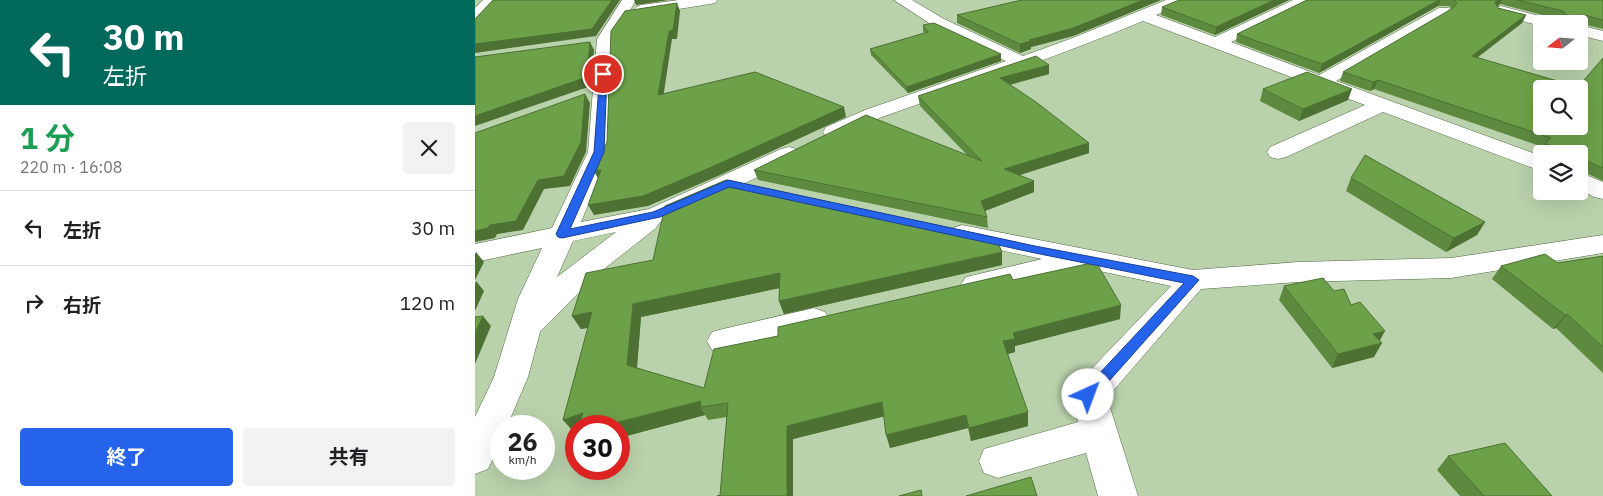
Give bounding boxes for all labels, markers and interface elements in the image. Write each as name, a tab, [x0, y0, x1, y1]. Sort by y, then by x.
text: 30 m	[103, 14, 185, 60]
north arrow	[1533, 15, 1587, 70]
map controls	[1533, 15, 1588, 200]
icon: left	[20, 20, 85, 85]
pin	[582, 53, 624, 95]
icon: arrive	[589, 60, 617, 88]
text: 左折	[103, 61, 147, 90]
button: search	[1533, 80, 1588, 135]
text: 1 分	[20, 118, 75, 157]
button: close	[403, 122, 455, 174]
button: layers	[1533, 145, 1588, 200]
text: 220 m · 16:08	[20, 157, 122, 177]
icon: left	[20, 214, 48, 242]
text: 30 m	[411, 216, 455, 240]
text: 左折	[63, 218, 101, 242]
icon: right	[20, 289, 48, 317]
text: 120 m	[400, 291, 455, 315]
text: 右折	[63, 293, 101, 317]
position arrow	[1061, 368, 1113, 420]
speed limit sign: 30	[565, 415, 630, 480]
text: 26	[507, 425, 538, 458]
button: 終了	[20, 428, 233, 486]
button: 共有	[243, 428, 455, 486]
text: km/h	[508, 452, 537, 467]

